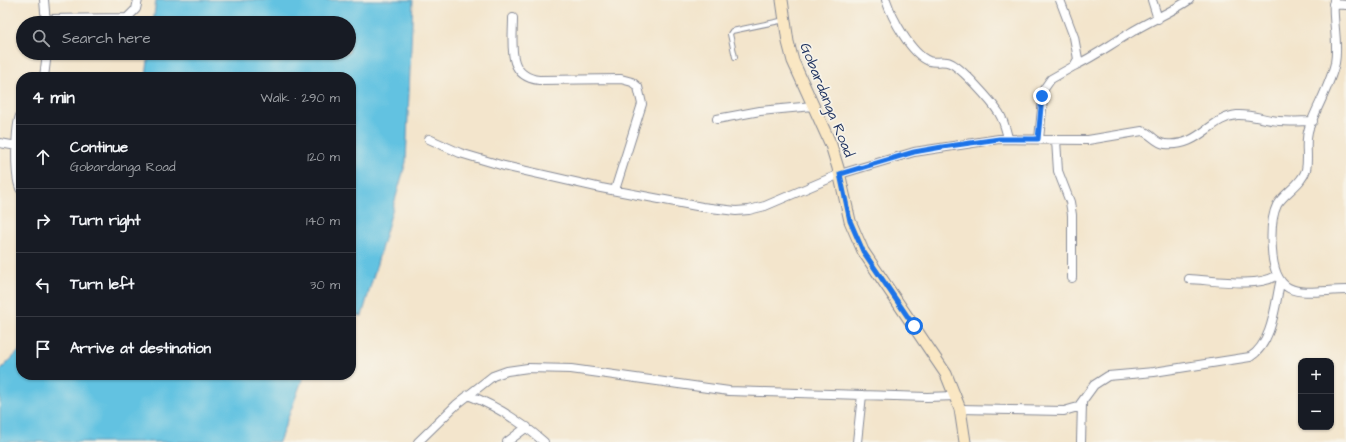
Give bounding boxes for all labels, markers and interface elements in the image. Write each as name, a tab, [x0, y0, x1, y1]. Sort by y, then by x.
search box	[16, 16, 356, 60]
icon: search	[30, 27, 52, 49]
text: Search here	[62, 28, 151, 49]
street label: Gobardanga Road	[794, 40, 860, 161]
text: 4 min	[32, 86, 75, 110]
route end	[1033, 87, 1051, 105]
text: Walk · 290 m	[261, 89, 340, 107]
text: Continue	[70, 137, 128, 158]
icon: ahead	[32, 146, 54, 168]
text: 120 m	[307, 148, 340, 166]
text: Gobardanga Road	[70, 158, 176, 176]
icon: right	[32, 210, 54, 232]
text: Turn right	[70, 210, 141, 231]
text: 140 m	[306, 212, 340, 230]
icon: left	[32, 274, 54, 296]
text: Turn left	[70, 274, 134, 295]
text: 30 m	[310, 276, 340, 294]
route start	[905, 317, 923, 335]
icon: arrive	[32, 338, 54, 360]
text: Arrive at destination	[70, 338, 211, 359]
map controls	[1298, 358, 1334, 430]
button: +	[1298, 358, 1334, 394]
button: −	[1298, 394, 1334, 430]

